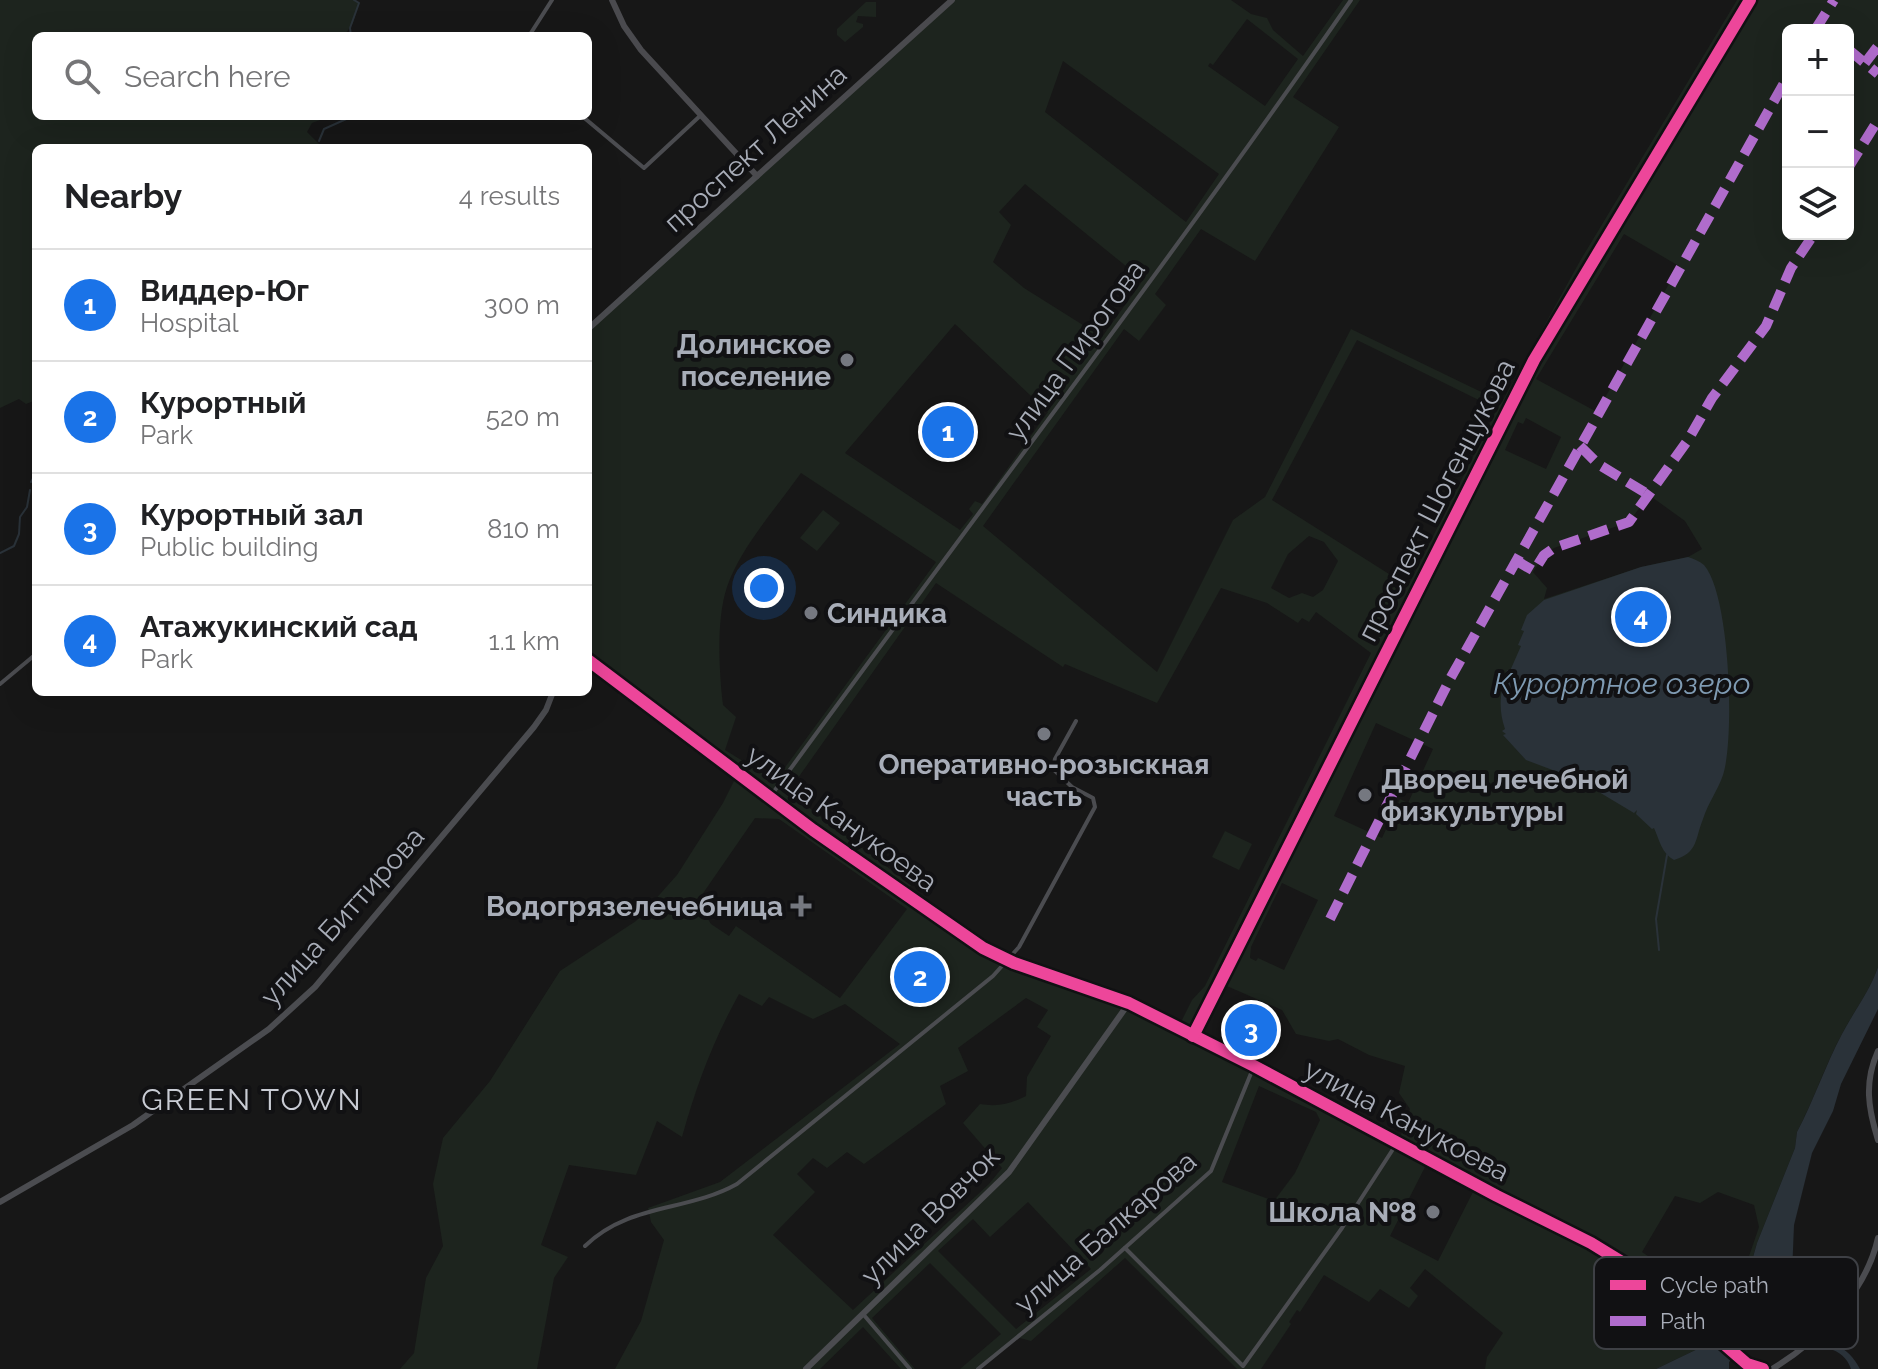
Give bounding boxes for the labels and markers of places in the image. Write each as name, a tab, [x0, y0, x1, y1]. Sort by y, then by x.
place label: Долинское поселение	[676, 328, 831, 393]
marker: Долинское поселение	[838, 351, 856, 369]
pin: 1	[922, 402, 974, 462]
pin: 4	[1615, 587, 1667, 647]
place label: Синдика	[827, 597, 947, 630]
marker: Синдика	[802, 604, 820, 622]
marker: Оперативно-розыскная часть	[1035, 725, 1053, 743]
place label: Оперативно-розыскная часть	[879, 748, 1209, 813]
place label: Дворец лечебной физкультуры	[1381, 763, 1628, 828]
marker: Дворец лечебной физкультуры	[1356, 786, 1374, 804]
place label: Водогрязелечебница	[486, 890, 783, 923]
marker: Водогрязелечебница	[790, 895, 812, 917]
pin: 2	[894, 947, 946, 1007]
pin: 3	[1225, 1000, 1277, 1060]
place label: Школа №8	[1268, 1196, 1417, 1229]
marker: Школа №8	[1424, 1203, 1442, 1221]

